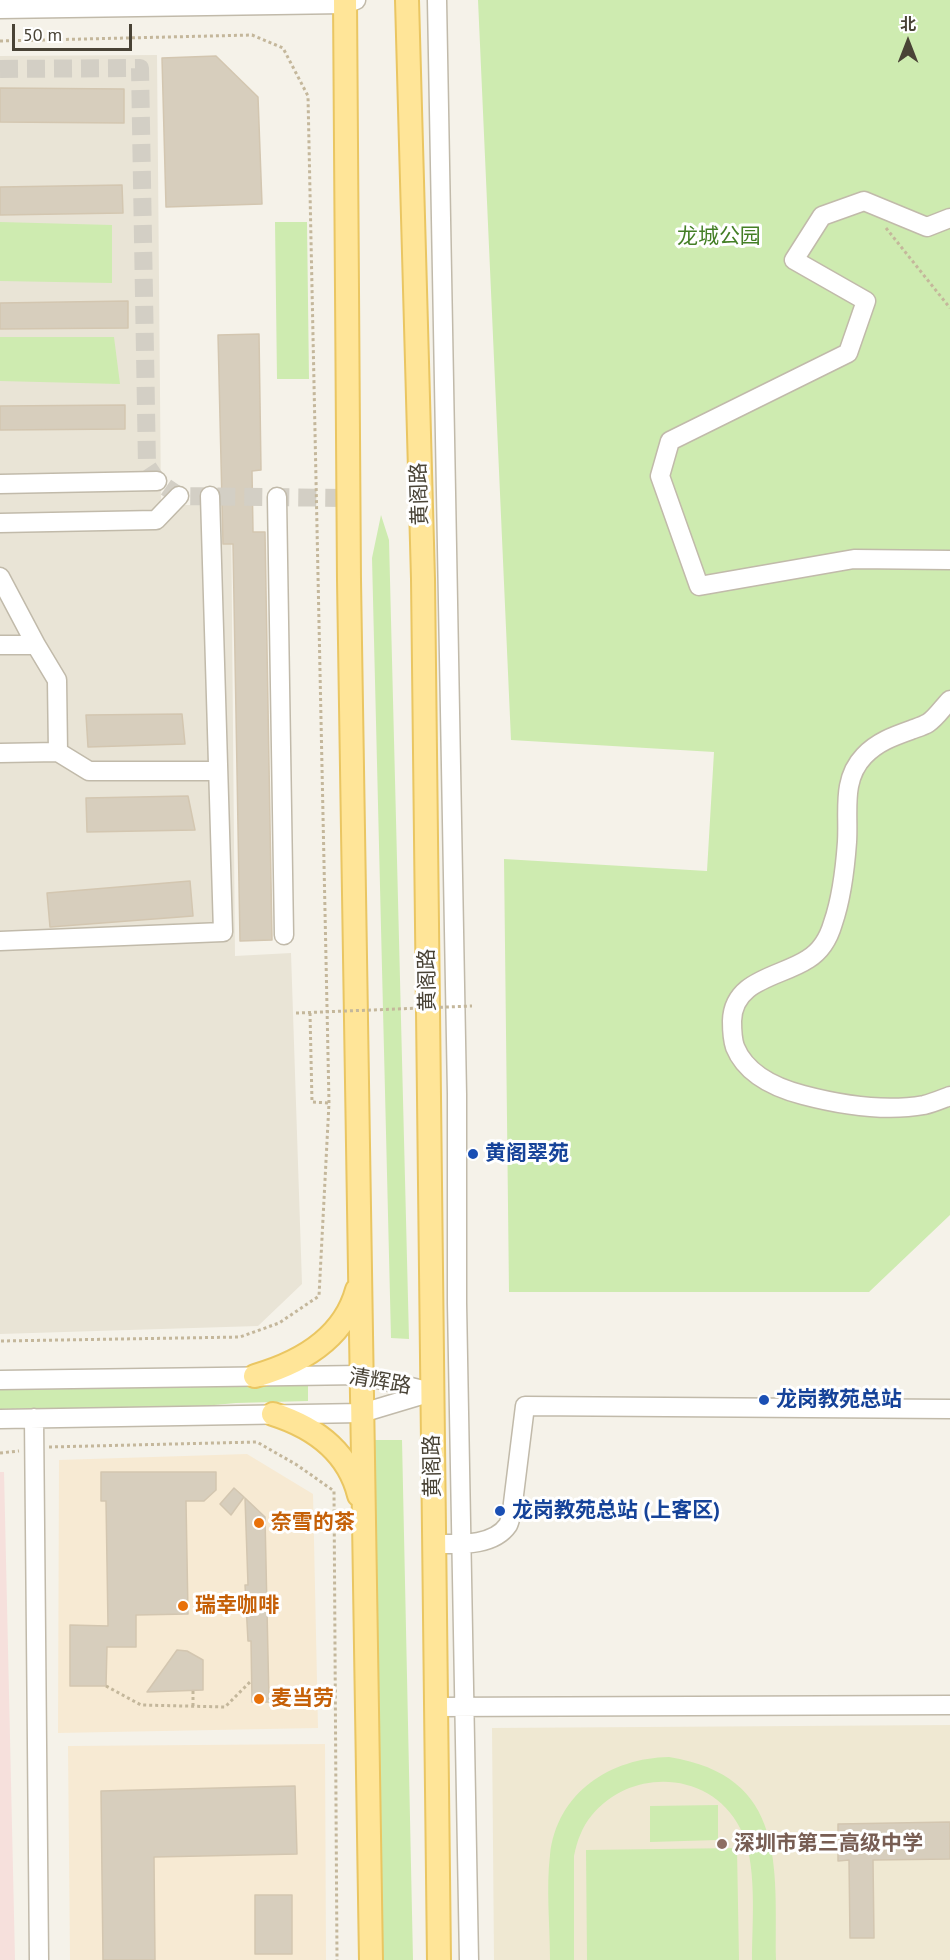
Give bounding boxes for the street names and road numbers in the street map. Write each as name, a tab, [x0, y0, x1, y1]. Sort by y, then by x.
street label: 黄阁路	[406, 462, 434, 526]
street label: 黄阁路	[415, 948, 441, 1012]
street label: 清辉路	[347, 1364, 413, 1400]
street label: 黄阁路	[420, 1434, 446, 1498]

